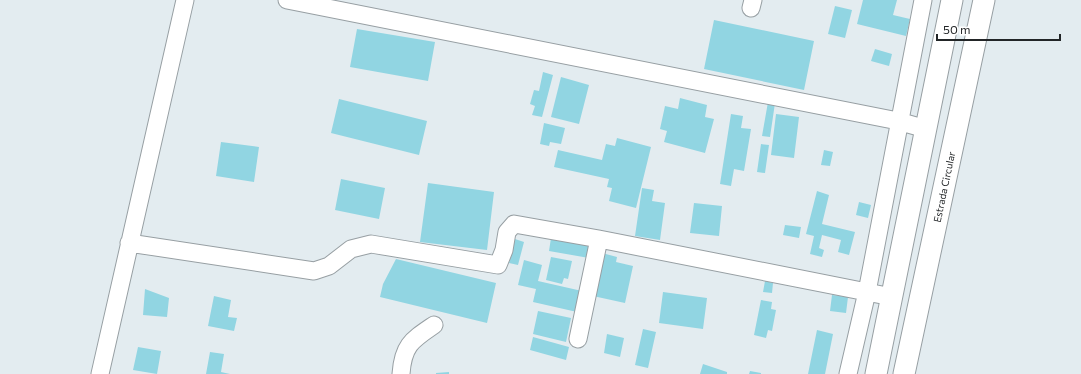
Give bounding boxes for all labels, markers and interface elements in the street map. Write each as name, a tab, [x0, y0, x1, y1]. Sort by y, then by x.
scale bar	[937, 16, 1060, 42]
text: 50 m	[943, 22, 971, 36]
street label: Estrada Circular	[931, 150, 957, 224]

